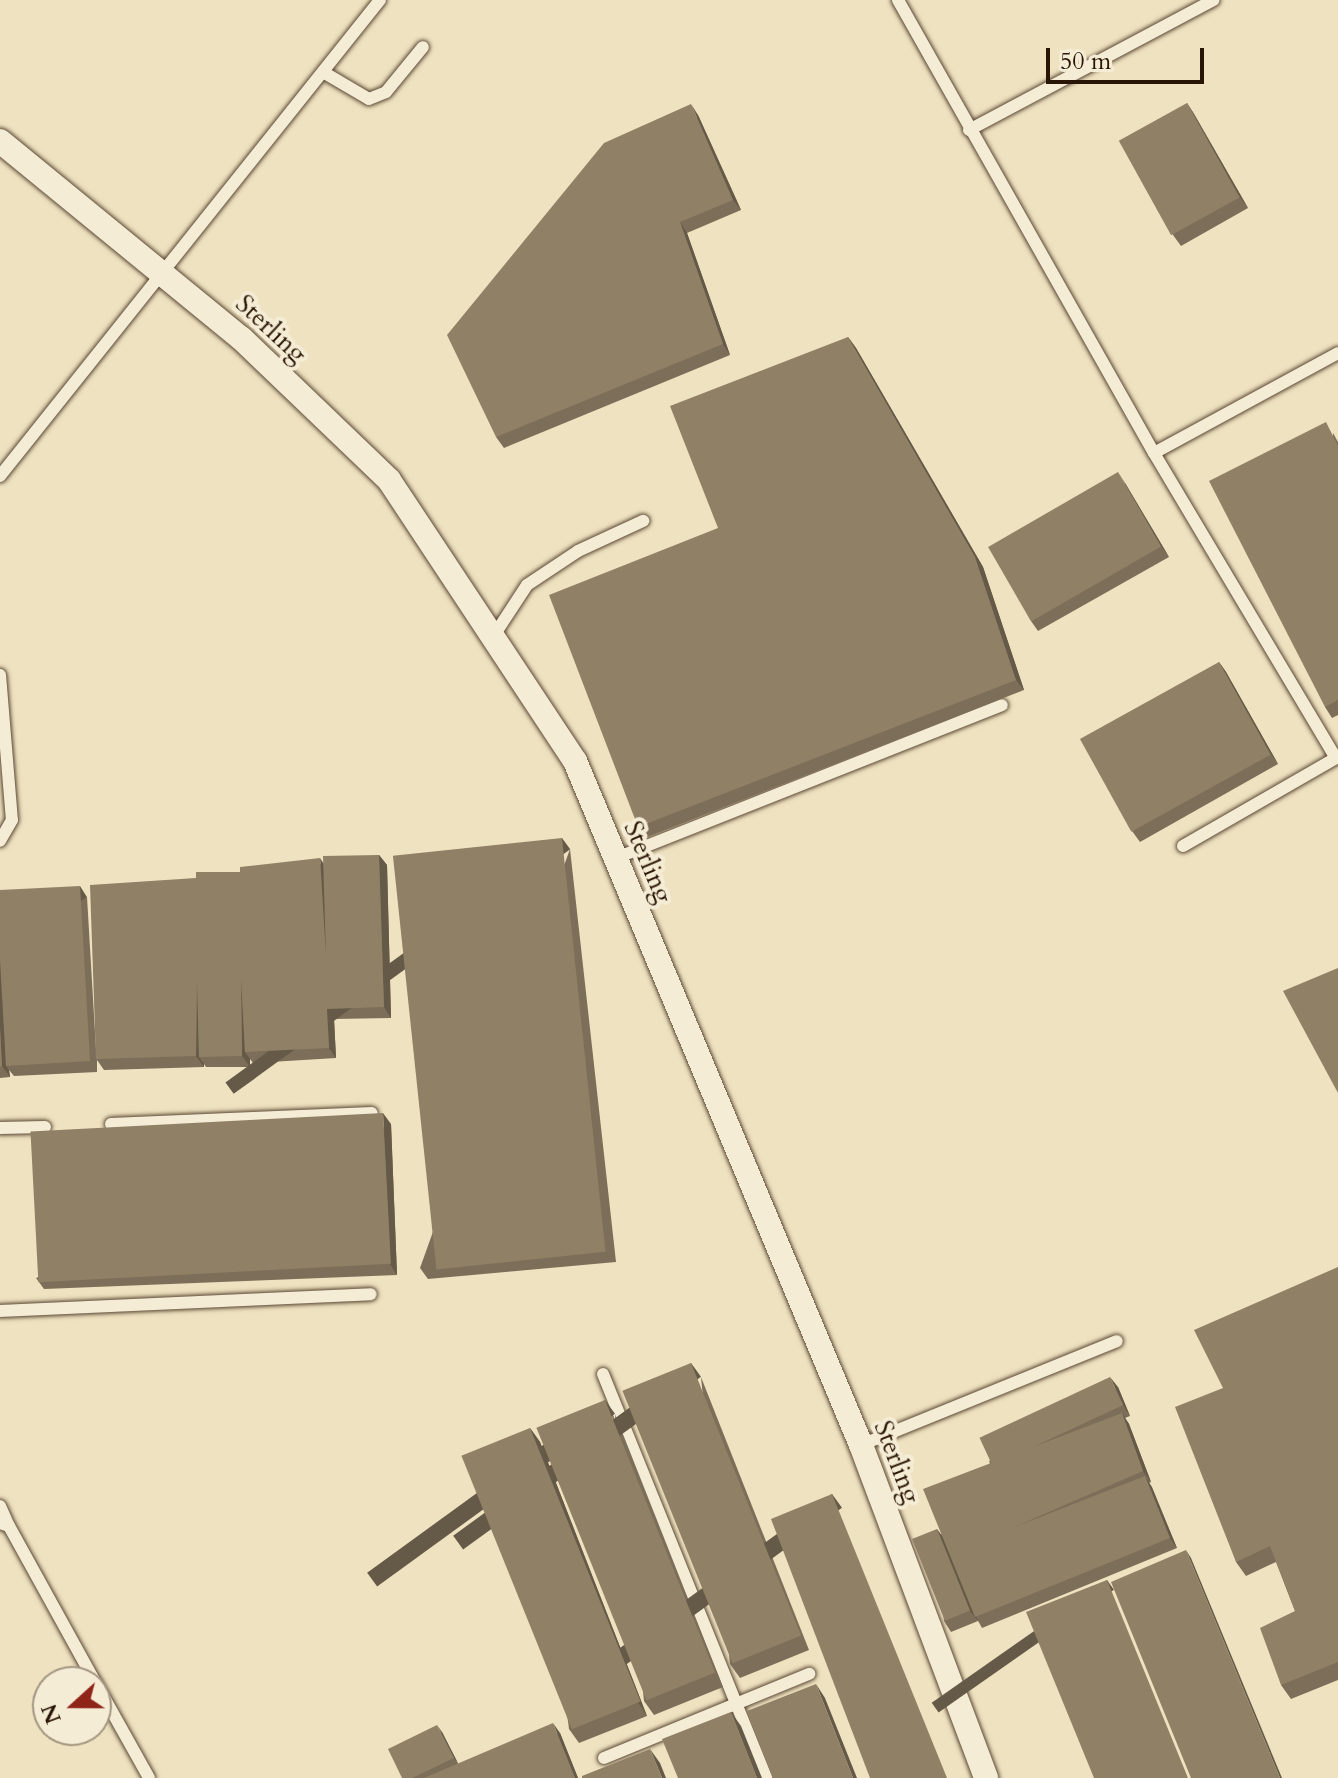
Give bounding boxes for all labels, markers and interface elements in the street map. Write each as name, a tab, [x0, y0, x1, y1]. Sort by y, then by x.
scale bar	[1050, 32, 1208, 82]
text: 50 m	[1060, 45, 1111, 78]
street label: Sterling	[229, 288, 313, 370]
street label: Sterling	[617, 816, 679, 908]
street label: Sterling	[867, 1416, 927, 1508]
north arrow	[32, 1666, 112, 1746]
text: N	[34, 1700, 69, 1728]

